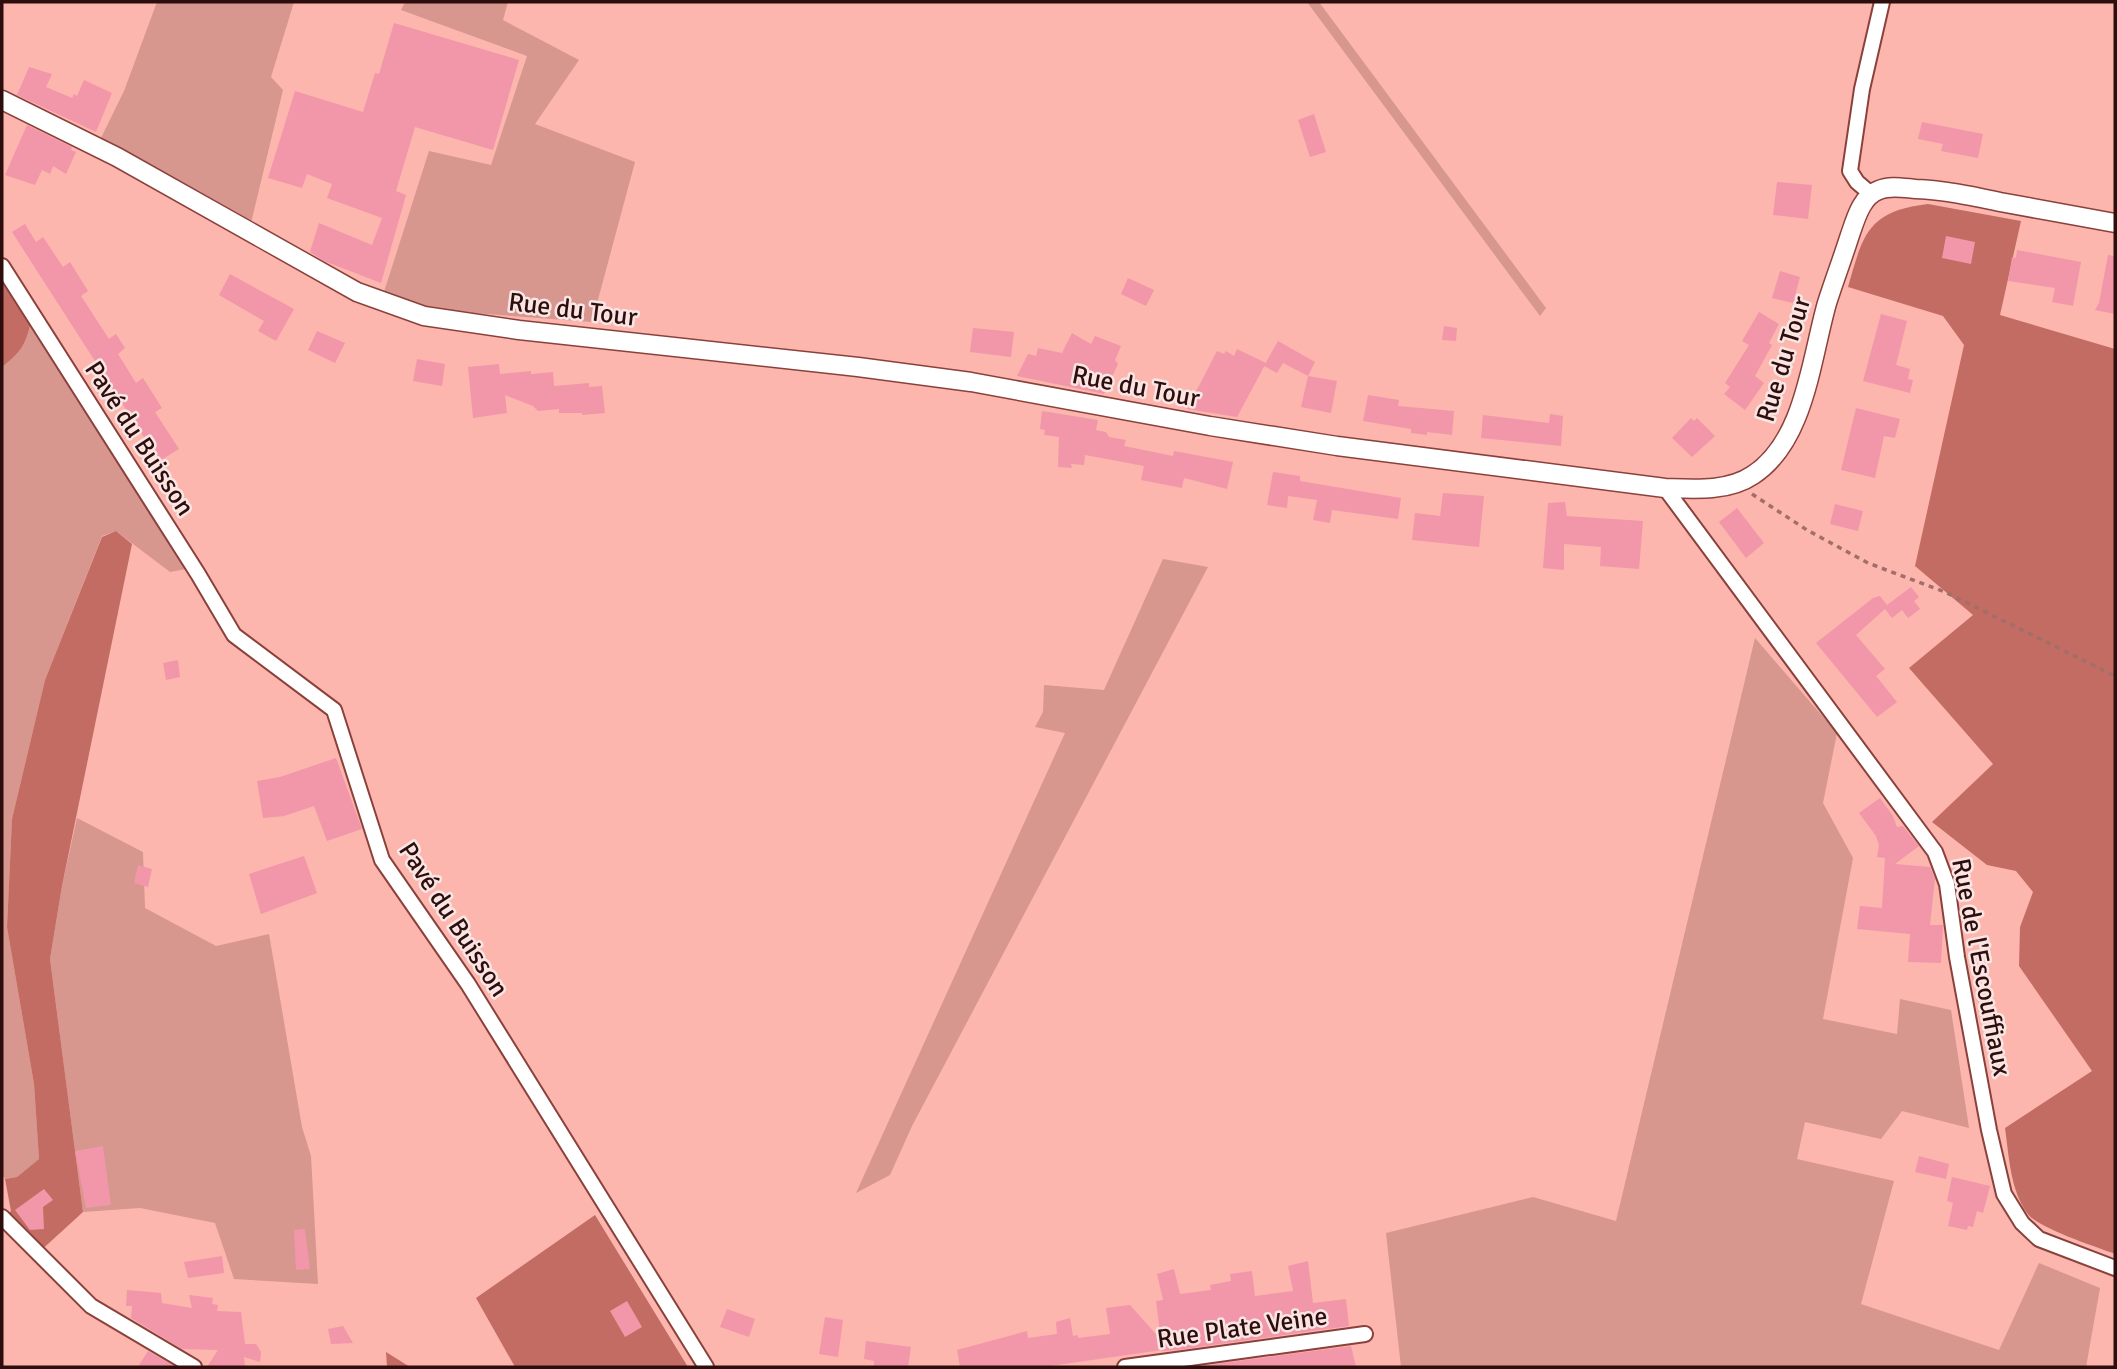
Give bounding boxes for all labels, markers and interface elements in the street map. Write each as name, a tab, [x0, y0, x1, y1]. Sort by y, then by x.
street label: Rue du Tour	[507, 286, 640, 334]
street label: Rue du Tour	[1750, 292, 1818, 426]
street label: Pavé du Buisson	[77, 355, 201, 522]
street label: Rue du Tour	[1069, 359, 1203, 415]
street label: Pavé du Buisson	[391, 836, 515, 1003]
street label: Rue de l'Escouffiaux	[1944, 856, 2018, 1079]
street label: Rue Plate Veine	[1155, 1300, 1329, 1356]

